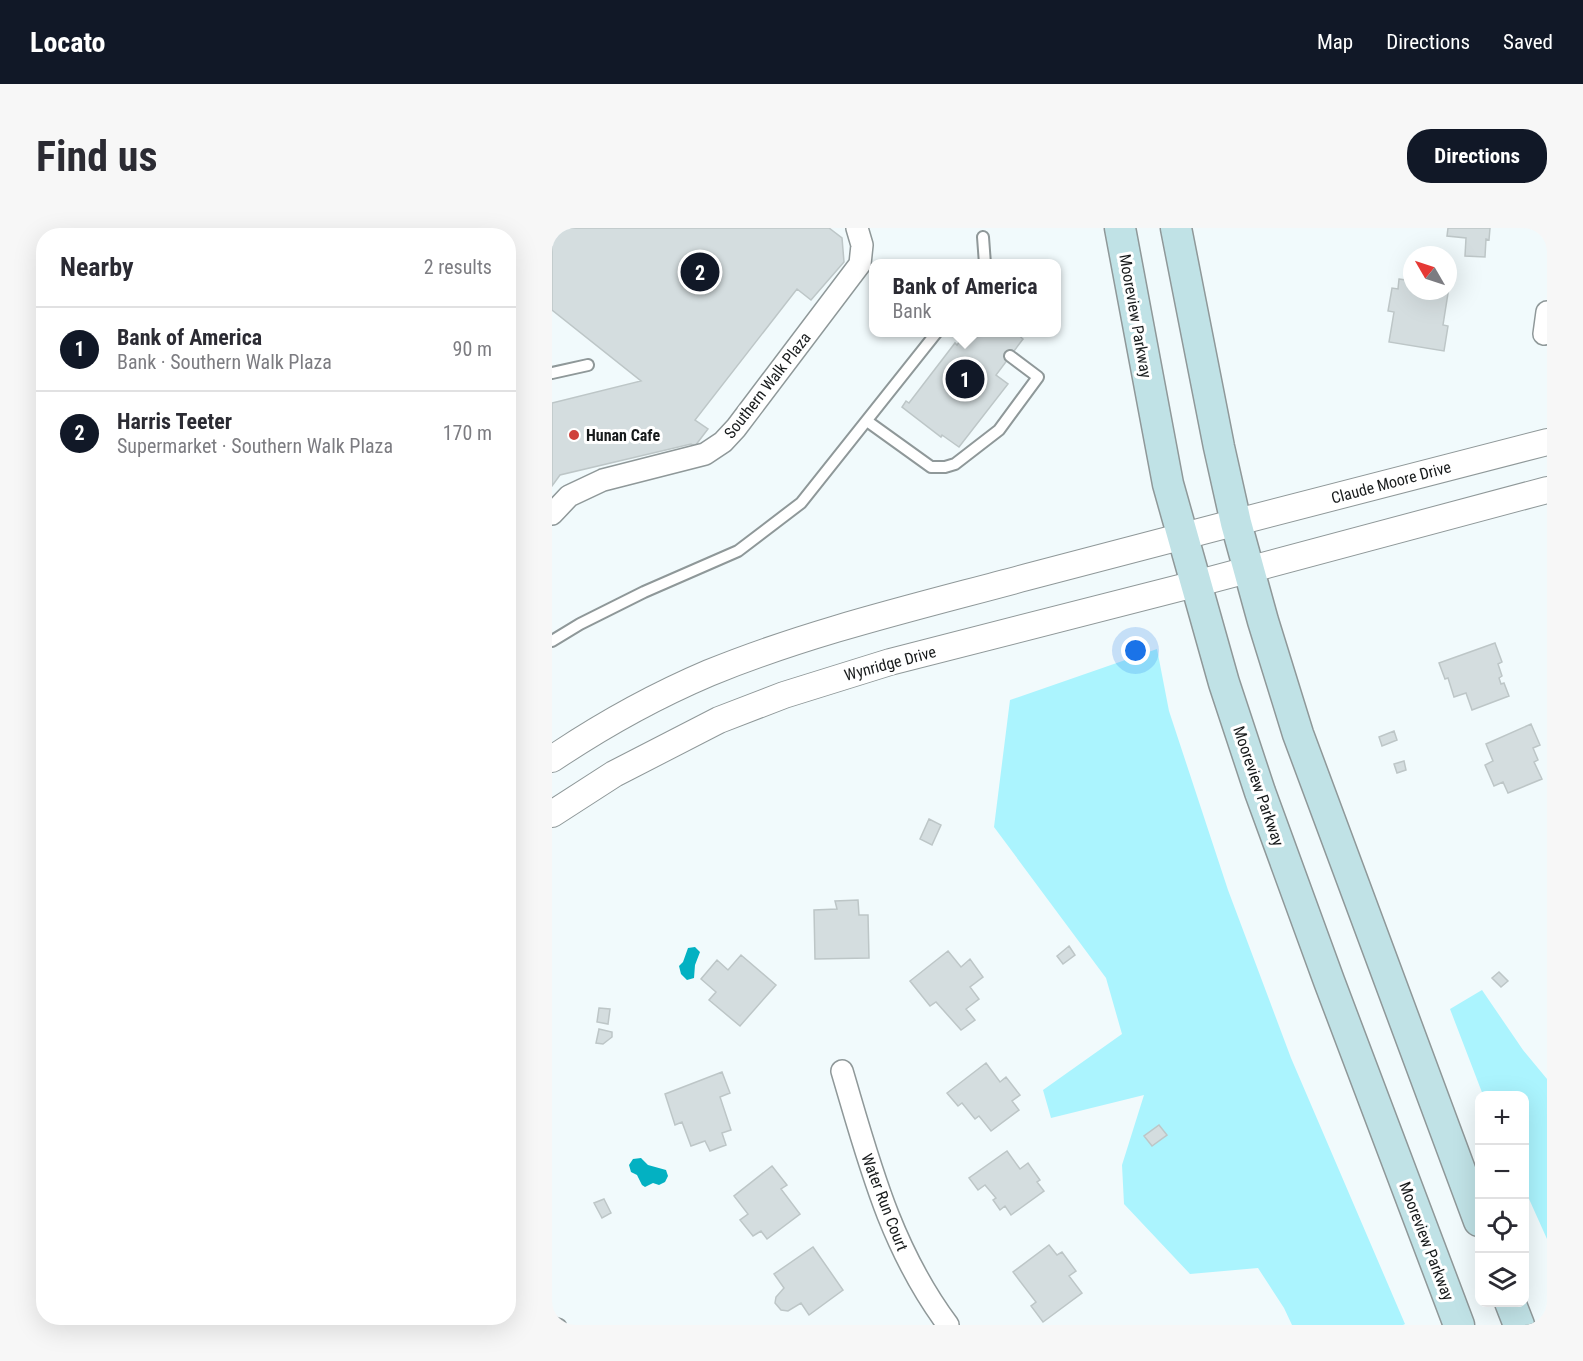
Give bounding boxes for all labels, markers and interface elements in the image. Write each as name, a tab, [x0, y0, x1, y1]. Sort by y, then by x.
text: Locato	[30, 26, 106, 59]
text: Map	[1317, 30, 1353, 54]
text: Directions	[1386, 30, 1470, 54]
text: Saved	[1503, 30, 1553, 54]
button: Directions	[1407, 129, 1547, 183]
text: Find us	[36, 132, 157, 181]
north arrow	[1403, 246, 1457, 300]
pin: 2	[680, 250, 720, 294]
text: Nearby	[60, 252, 134, 282]
street label: Mooreview Parkway	[1115, 253, 1156, 380]
text: 2 results	[424, 255, 492, 279]
popup	[869, 259, 1061, 337]
text: Bank of America	[892, 274, 1038, 299]
text: Bank	[892, 299, 932, 323]
text: Bank of America	[117, 325, 262, 350]
street label: Southern Walk Plaza	[720, 328, 815, 442]
text: 1	[74, 337, 85, 361]
text: 90 m	[453, 337, 492, 361]
text: Bank · Southern Walk Plaza	[117, 350, 332, 374]
pin: 1	[946, 356, 984, 402]
text: Harris Teeter	[117, 409, 232, 434]
text: 2	[74, 421, 85, 445]
text: 170 m	[443, 421, 492, 445]
place label: Hunan Cafe	[586, 426, 660, 445]
marker: Hunan Cafe	[567, 428, 581, 442]
text: Supermarket · Southern Walk Plaza	[117, 434, 393, 458]
street label: Claude Moore Drive	[1329, 457, 1453, 508]
your location	[1121, 636, 1150, 665]
street label: Wynridge Drive	[842, 642, 938, 685]
street label: Mooreview Parkway	[1229, 724, 1288, 849]
map controls	[1475, 1091, 1529, 1307]
button: +	[1475, 1091, 1529, 1145]
button: −	[1475, 1145, 1529, 1199]
street label: Water Run Court	[857, 1151, 912, 1254]
street label: Mooreview Parkway	[1395, 1179, 1458, 1303]
button: locate	[1475, 1199, 1529, 1253]
button: layers	[1475, 1253, 1529, 1307]

